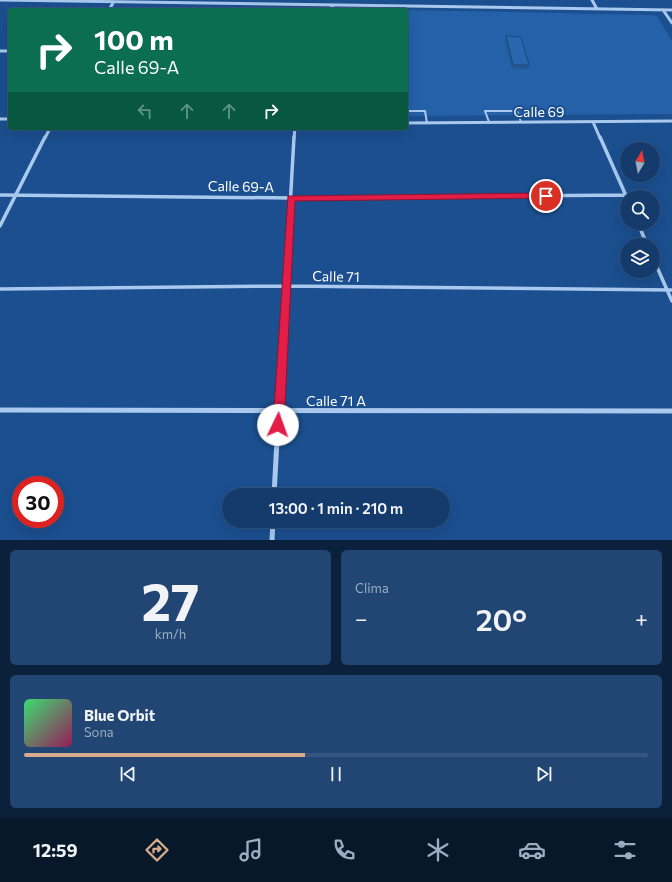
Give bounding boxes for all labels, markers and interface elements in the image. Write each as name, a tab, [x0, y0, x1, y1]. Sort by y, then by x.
text: 100 m	[94, 22, 174, 56]
icon: right	[28, 24, 80, 76]
text: Calle 69-A	[94, 56, 179, 78]
icon: left	[134, 100, 156, 122]
icon: ahead	[176, 100, 198, 122]
icon: ahead	[218, 100, 240, 122]
icon: right	[260, 100, 282, 122]
street label: Calle 69	[514, 103, 564, 120]
north arrow	[620, 142, 660, 182]
map controls	[620, 142, 660, 278]
street label: Calle 69-A	[208, 177, 275, 195]
pin	[529, 179, 563, 213]
icon: arrive	[535, 185, 557, 207]
button: search	[620, 190, 660, 230]
button: layers	[620, 238, 660, 278]
street label: Calle 71	[312, 267, 360, 285]
street label: Calle 71 A	[306, 392, 366, 409]
position arrow	[257, 404, 299, 446]
speed limit sign: 30	[12, 476, 64, 528]
text: 13:00 · 1 min · 210 m	[269, 499, 403, 517]
text: 27	[142, 568, 199, 632]
text: Clima	[355, 580, 389, 596]
text: 20°	[476, 600, 527, 637]
text: −	[355, 605, 368, 632]
text: +	[635, 605, 648, 632]
text: km/h	[155, 626, 186, 642]
text: Blue Orbit	[84, 706, 155, 724]
text: Sona	[84, 724, 114, 740]
icon: previous	[117, 763, 139, 785]
icon: pause	[325, 763, 347, 785]
icon: next	[533, 763, 555, 785]
icon: directions	[143, 836, 171, 864]
icon: music	[237, 836, 265, 864]
icon: phone	[330, 836, 358, 864]
icon: climate	[424, 836, 452, 864]
icon: car	[518, 836, 546, 864]
icon: filters	[611, 836, 639, 864]
text: 12:59	[33, 839, 78, 861]

